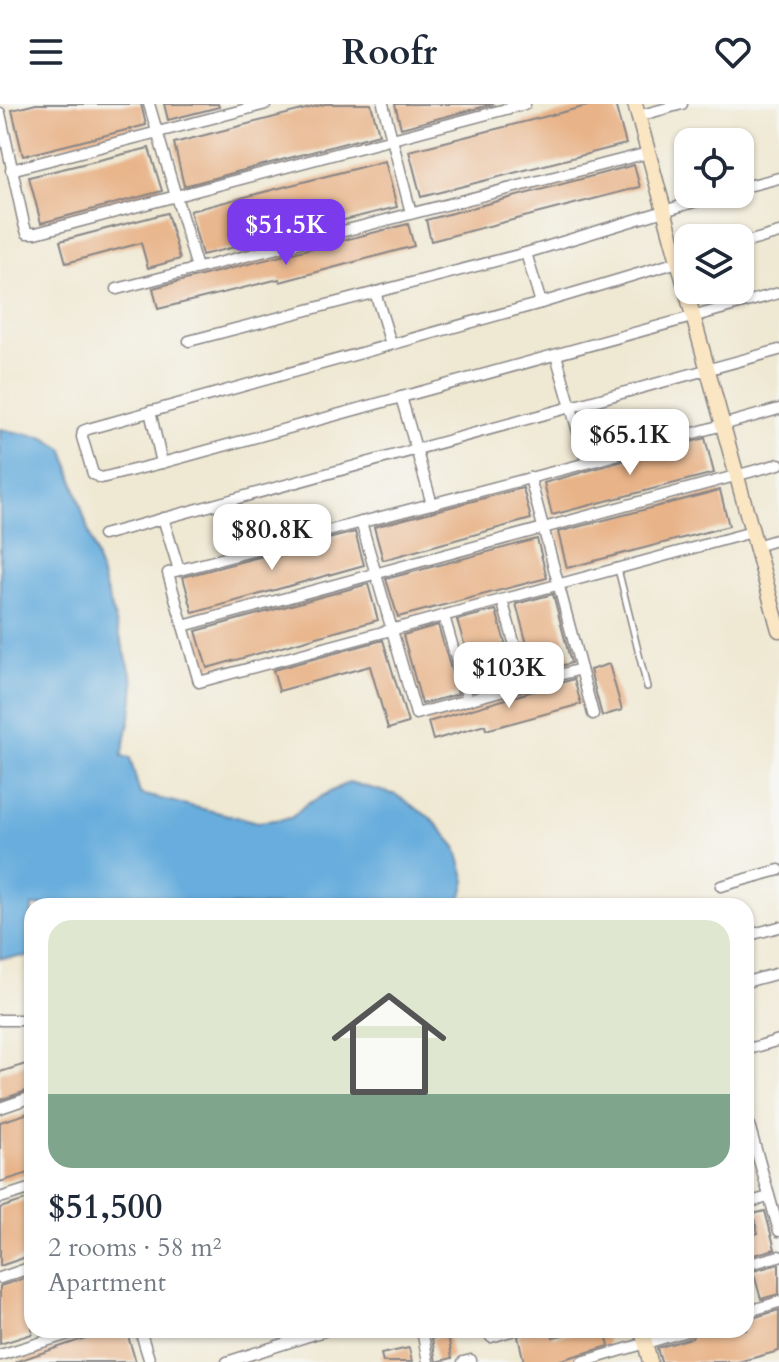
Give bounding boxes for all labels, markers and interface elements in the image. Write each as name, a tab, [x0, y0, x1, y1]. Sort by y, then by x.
text: Roofr	[342, 28, 437, 77]
icon: menu	[24, 30, 68, 74]
icon: heart	[711, 30, 755, 74]
map controls	[674, 128, 754, 304]
button: locate	[674, 128, 754, 208]
pin: $51.5K	[221, 199, 351, 267]
text: $51.5K	[245, 207, 327, 242]
button: layers	[674, 224, 754, 304]
pin: $65.1K	[565, 409, 695, 477]
text: $65.1K	[589, 417, 671, 452]
pin: $80.8K	[207, 504, 337, 572]
text: $80.8K	[231, 512, 313, 547]
pin: $103K	[453, 642, 565, 710]
text: $103K	[472, 650, 546, 685]
icon: home	[317, 972, 461, 1116]
text: $51,500	[48, 1184, 162, 1230]
text: 2 rooms · 58 m²	[48, 1230, 221, 1265]
text: Apartment	[48, 1265, 166, 1300]

